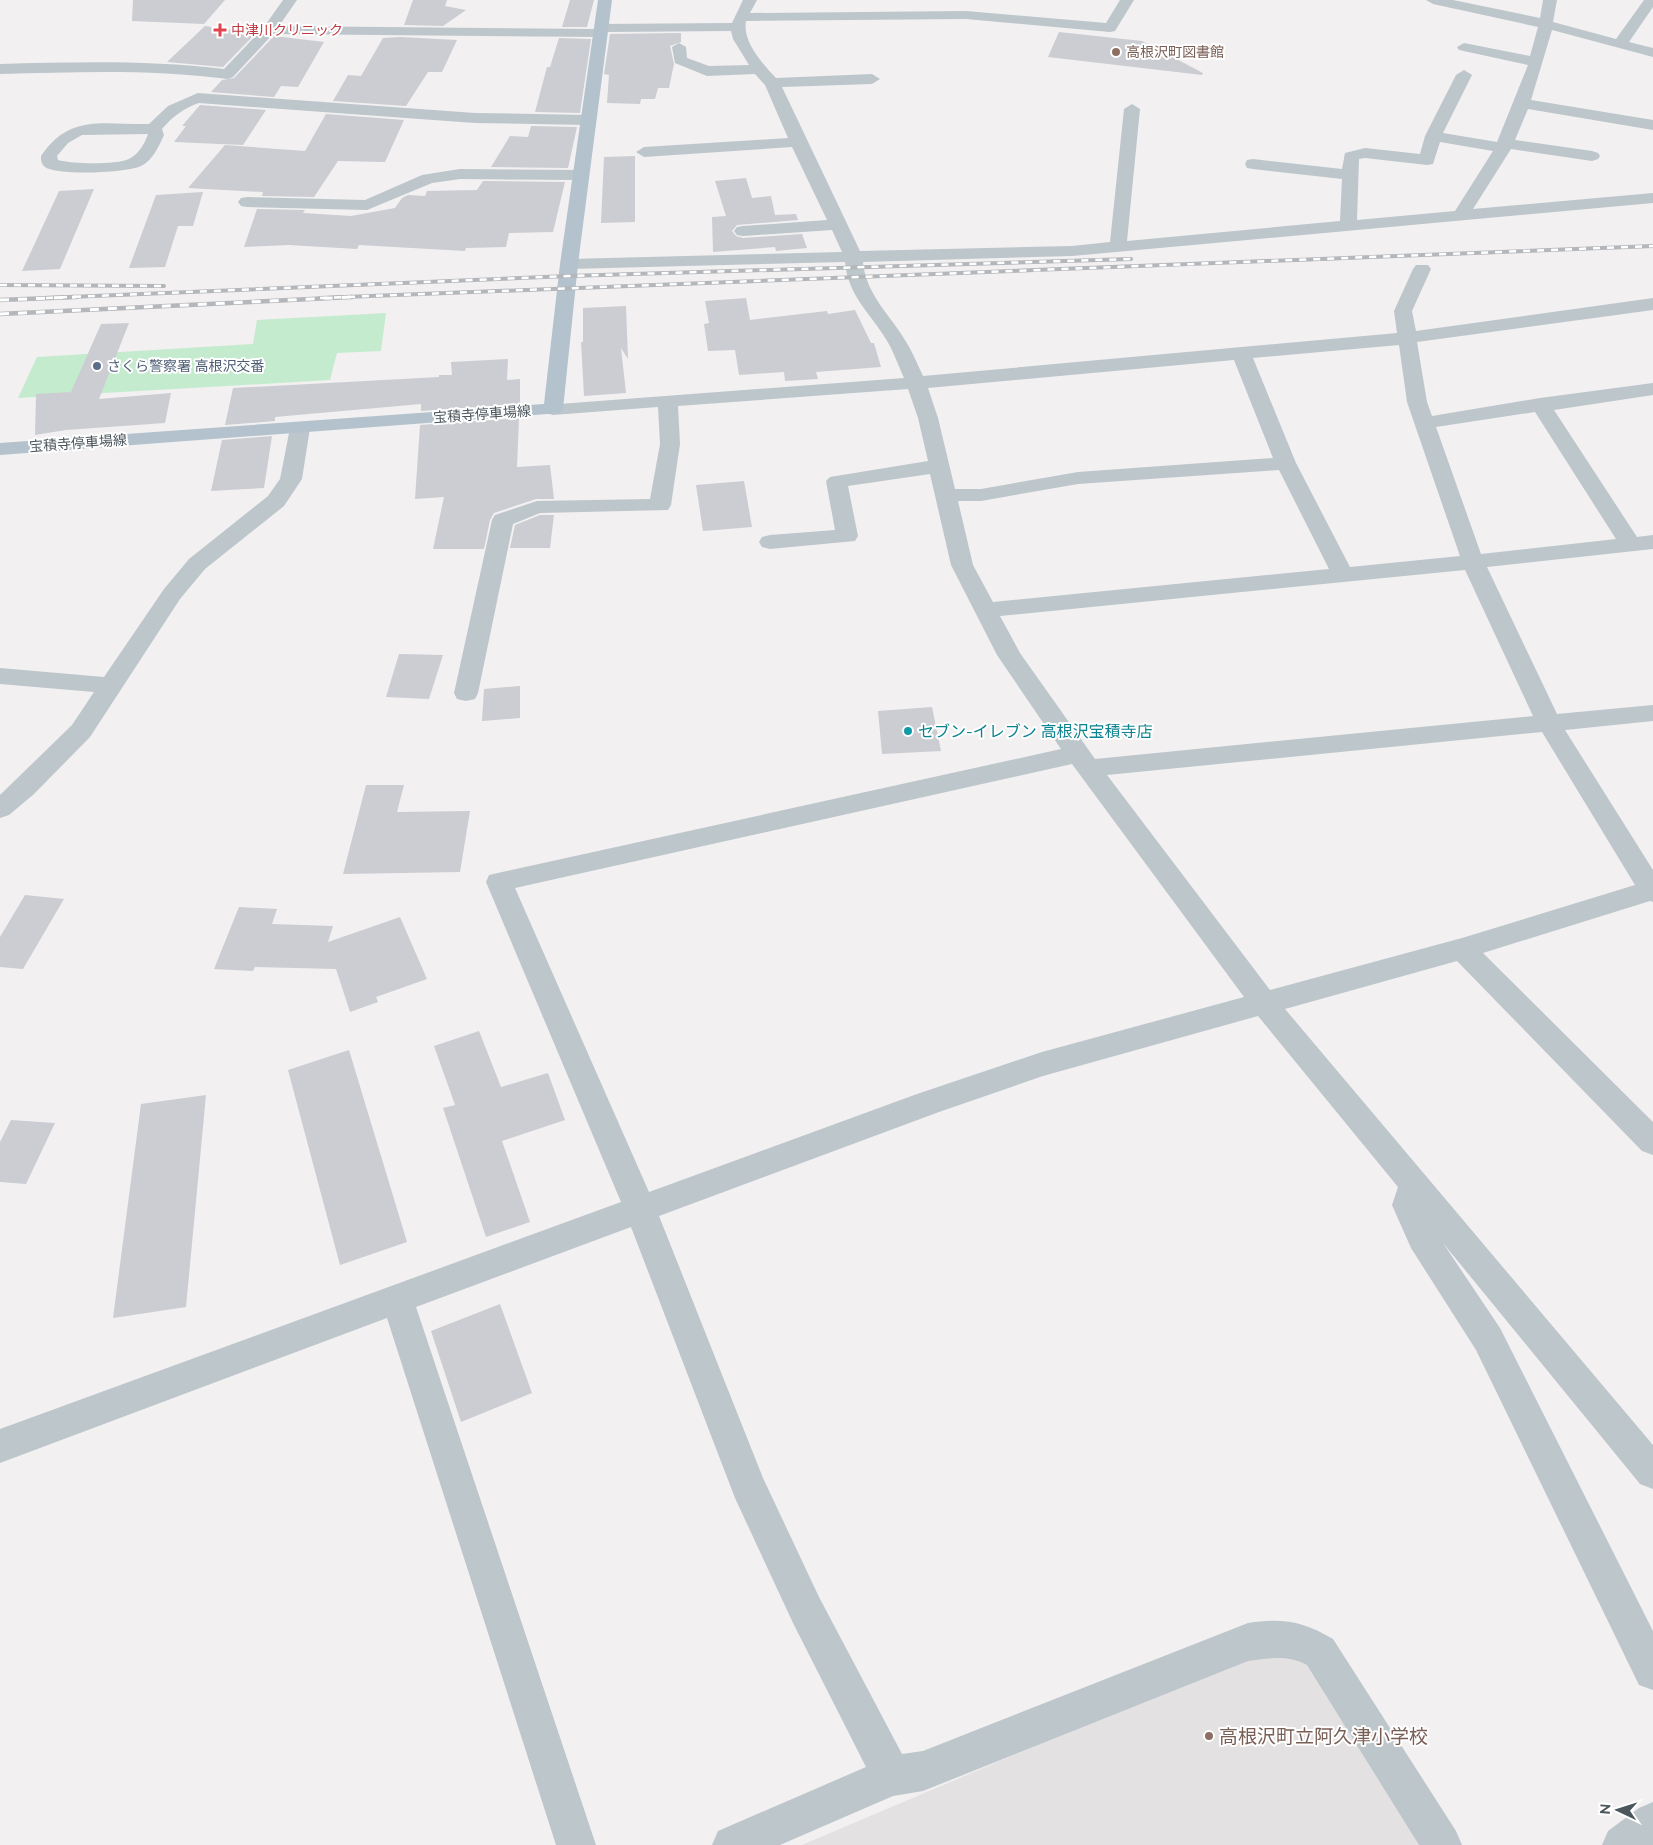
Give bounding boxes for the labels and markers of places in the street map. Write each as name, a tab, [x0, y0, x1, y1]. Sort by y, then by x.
place label: 中津川クリニック	[231, 22, 343, 38]
marker: 中津川クリニック	[213, 23, 227, 37]
place label: 高根沢町図書館	[1126, 44, 1224, 60]
marker: 高根沢町図書館	[1110, 46, 1122, 58]
place label: さくら警察署 高根沢交番	[107, 358, 265, 374]
marker: さくら警察署 高根沢交番	[91, 360, 103, 372]
place label: セブン-イレブン 高根沢宝積寺店	[918, 722, 1153, 741]
marker: セブン-イレブン 高根沢宝積寺店	[902, 725, 914, 737]
place label: 高根沢町立阿久津小学校	[1219, 1725, 1428, 1747]
marker: 高根沢町立阿久津小学校	[1203, 1730, 1215, 1742]

